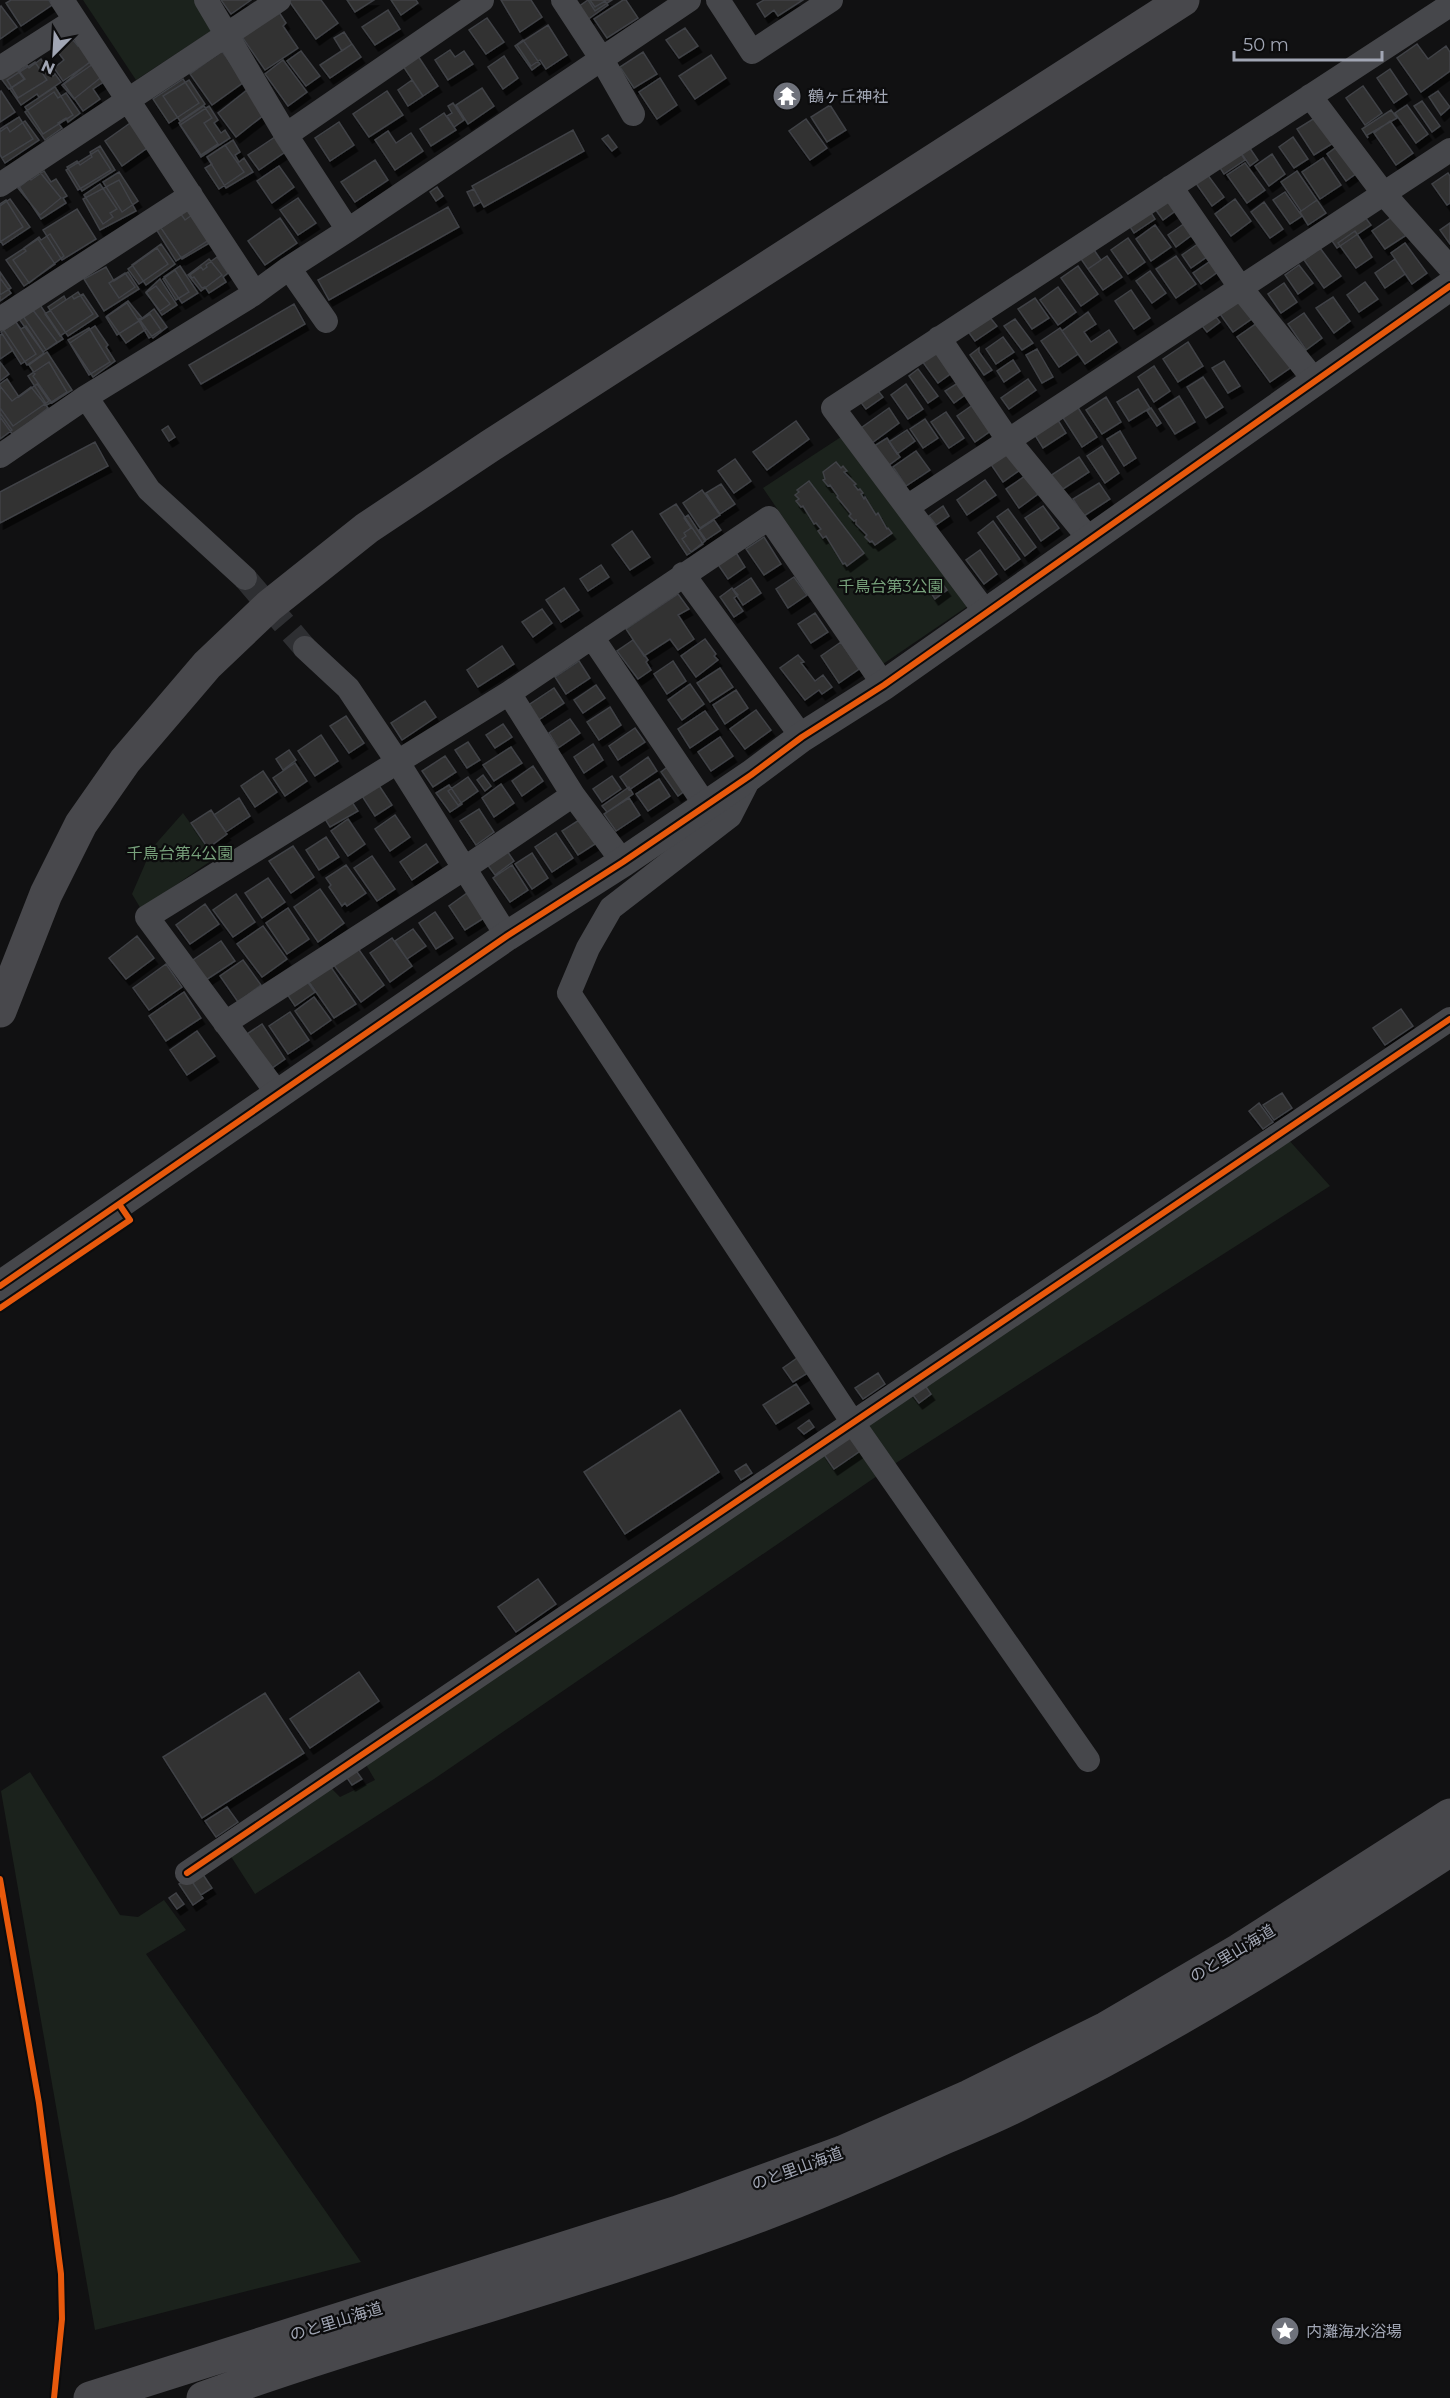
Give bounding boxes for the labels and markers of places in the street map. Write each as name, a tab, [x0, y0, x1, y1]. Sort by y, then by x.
temple icon: 鶴ヶ丘神社	[771, 80, 803, 112]
place label: 鶴ヶ丘神社	[808, 87, 888, 106]
place icon: 内灘海水浴場	[1269, 2315, 1301, 2347]
place label: 内灘海水浴場	[1306, 2322, 1402, 2341]

